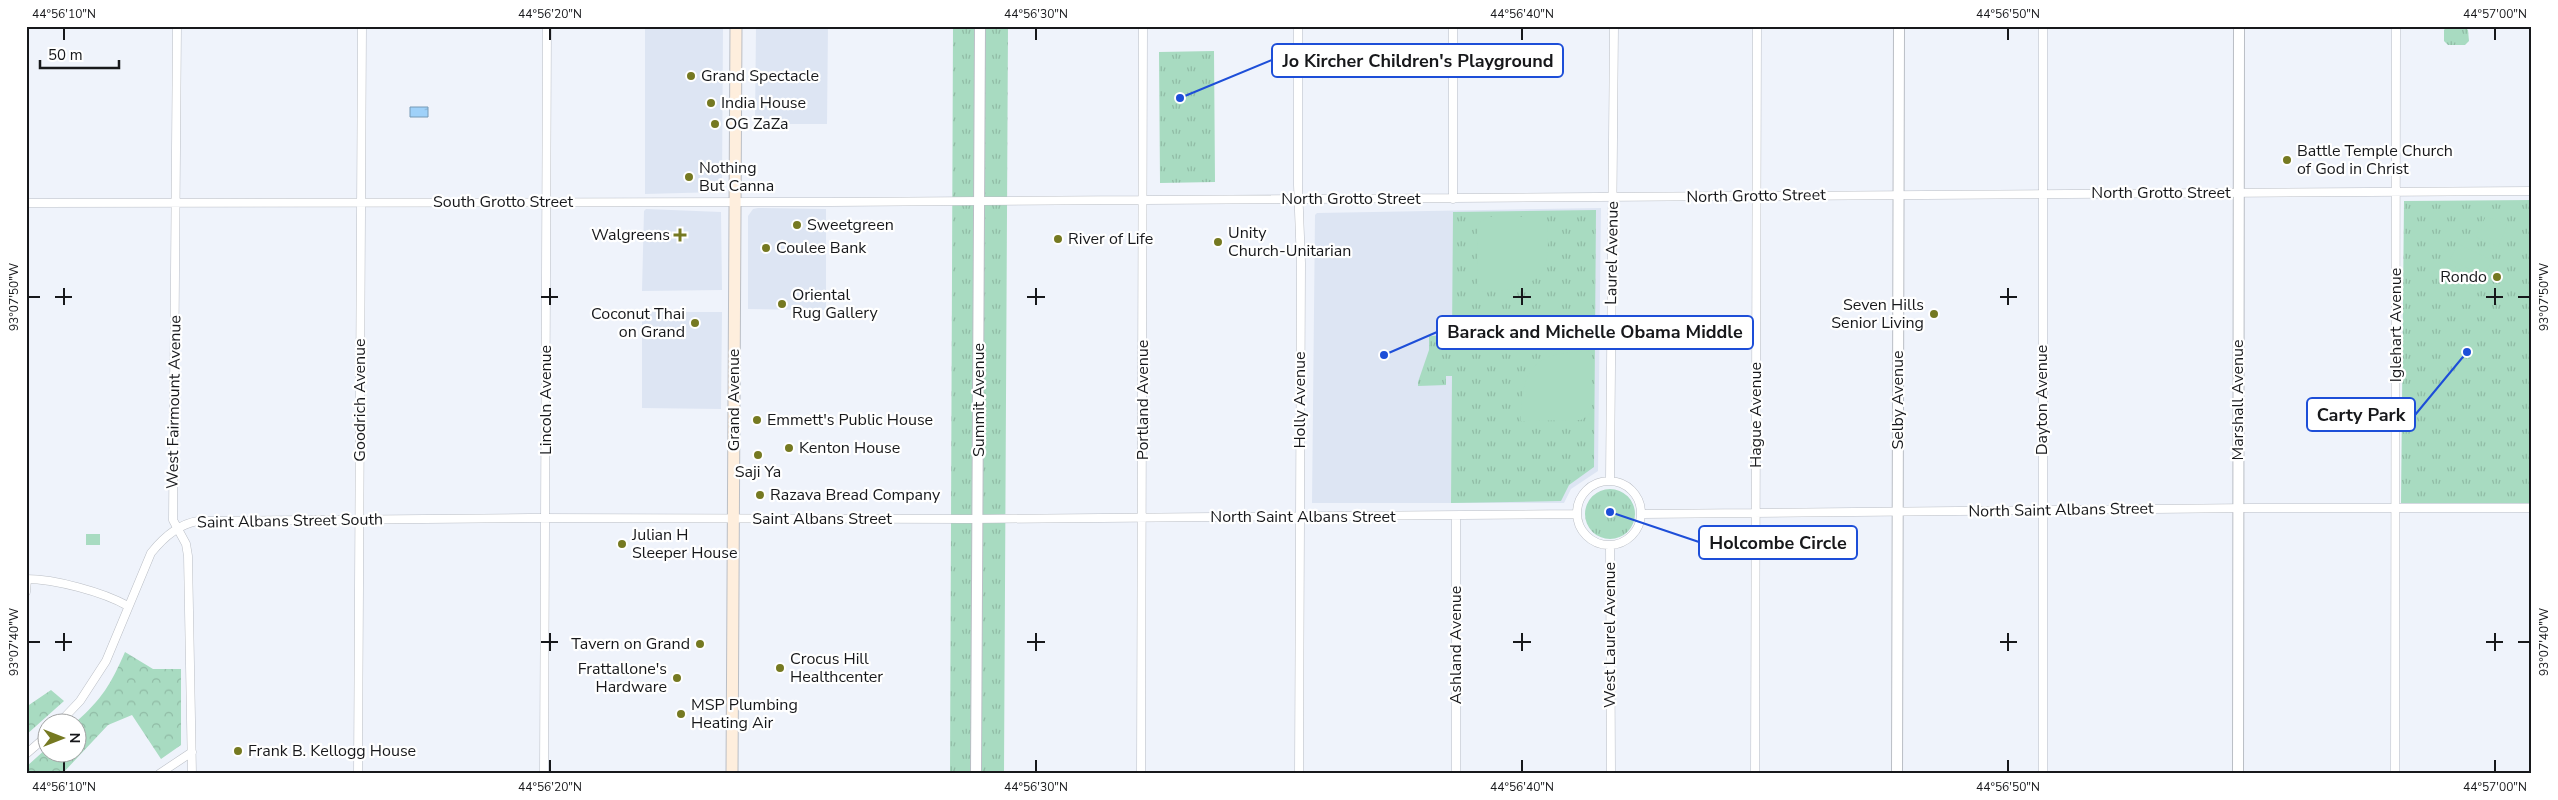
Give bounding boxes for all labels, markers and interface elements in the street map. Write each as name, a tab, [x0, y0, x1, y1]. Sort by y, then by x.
text: 44°56'10"N	[32, 6, 96, 22]
text: 44°56'20"N	[518, 6, 582, 22]
text: 44°56'30"N	[1004, 6, 1068, 22]
text: 44°56'40"N	[1490, 6, 1554, 22]
text: 44°56'50"N	[1976, 6, 2040, 22]
text: 44°57'00"N	[2463, 6, 2527, 22]
scale bar	[40, 38, 119, 70]
callout: Jo Kircher Children's Playground	[1272, 44, 1563, 77]
text: 50 m	[48, 45, 83, 65]
text: Jo Kircher Children's Playground	[1281, 49, 1554, 73]
place label: Grand Spectacle	[701, 65, 819, 87]
marker: Grand Spectacle	[685, 70, 697, 82]
place label: India House	[721, 92, 806, 114]
marker: India House	[705, 97, 717, 109]
place label: OG ZaZa	[725, 113, 789, 135]
marker: OG ZaZa	[709, 118, 721, 130]
place label: Battle Temple Church of God in Christ	[2297, 140, 2453, 180]
marker: Battle Temple Church of God in Christ	[2281, 154, 2293, 166]
place label: Nothing But Canna	[699, 157, 774, 197]
marker: Nothing But Canna	[683, 171, 695, 183]
street label: North Grotto Street	[2091, 182, 2231, 204]
street label: North Grotto Street	[1686, 184, 1826, 208]
street label: North Grotto Street	[1281, 188, 1421, 210]
street label: South Grotto Street	[433, 191, 573, 213]
street label: Laurel Avenue	[1600, 201, 1624, 305]
place label: Sweetgreen	[807, 214, 894, 236]
marker: Sweetgreen	[791, 219, 803, 231]
place label: Unity Church-Unitarian	[1228, 222, 1351, 262]
place label: Walgreens	[591, 224, 670, 246]
place label: River of Life	[1068, 228, 1153, 250]
marker: Walgreens	[674, 229, 686, 241]
marker: River of Life	[1052, 233, 1064, 245]
marker: Unity Church-Unitarian	[1212, 236, 1224, 248]
place label: Coulee Bank	[776, 237, 867, 259]
marker: Coulee Bank	[760, 242, 772, 254]
text: 93°07'50"W	[6, 263, 22, 331]
text: 93°07'50"W	[2536, 263, 2552, 331]
place label: Rondo	[2440, 266, 2487, 288]
street label: Iglehart Avenue	[2385, 268, 2407, 382]
marker: Rondo	[2491, 271, 2503, 283]
place label: Oriental Rug Gallery	[792, 284, 878, 324]
place label: Seven Hills Senior Living	[1831, 294, 1924, 334]
marker: Oriental Rug Gallery	[776, 298, 788, 310]
place label: Coconut Thai on Grand	[591, 303, 685, 343]
marker: Seven Hills Senior Living	[1928, 308, 1940, 320]
street label: West Fairmount Avenue	[161, 315, 187, 489]
callout: Barack and Michelle Obama Middle	[1437, 316, 1753, 349]
marker: Coconut Thai on Grand	[689, 317, 701, 329]
text: Barack and Michelle Obama Middle	[1447, 320, 1743, 344]
street label: Goodrich Avenue	[349, 338, 371, 462]
street label: Marshall Avenue	[2227, 339, 2249, 461]
street label: Portland Avenue	[1132, 340, 1154, 460]
street label: Summit Avenue	[968, 343, 990, 457]
street label: Lincoln Avenue	[535, 345, 557, 455]
street label: Dayton Avenue	[2031, 345, 2053, 455]
street label: Grand Avenue	[723, 349, 745, 451]
street label: Selby Avenue	[1887, 350, 1909, 450]
street label: Holly Avenue	[1289, 351, 1311, 449]
street label: Hague Avenue	[1745, 362, 1767, 468]
callout: Carty Park	[2307, 398, 2415, 431]
text: Carty Park	[2317, 403, 2406, 427]
place label: Emmett's Public House	[767, 409, 933, 431]
marker: Emmett's Public House	[751, 414, 763, 426]
place label: Kenton House	[799, 437, 900, 459]
marker: Kenton House	[783, 442, 795, 454]
marker: Saji Ya	[752, 449, 764, 461]
place label: Saji Ya	[735, 461, 781, 483]
place label: Razava Bread Company	[770, 484, 941, 506]
marker: Razava Bread Company	[754, 489, 766, 501]
street label: North Saint Albans Street	[1968, 497, 2154, 523]
street label: North Saint Albans Street	[1210, 506, 1396, 528]
street label: Saint Albans Street South	[197, 508, 383, 534]
street label: Saint Albans Street	[752, 508, 892, 530]
place label: Julian H Sleeper House	[631, 524, 737, 564]
callout: Holcombe Circle	[1699, 526, 1857, 559]
text: Holcombe Circle	[1709, 531, 1847, 555]
marker: Julian H Sleeper House	[616, 538, 628, 550]
street label: West Laurel Avenue	[1599, 562, 1621, 708]
street label: Ashland Avenue	[1445, 586, 1467, 704]
text: 93°07'40"W	[6, 608, 22, 676]
text: 93°07'40"W	[2536, 608, 2552, 676]
place label: Tavern on Grand	[571, 633, 690, 655]
marker: Tavern on Grand	[694, 638, 706, 650]
place label: Crocus Hill Healthcenter	[790, 648, 883, 688]
place label: Frattallone's Hardware	[578, 658, 667, 698]
marker: Crocus Hill Healthcenter	[774, 662, 786, 674]
marker: Frattallone's Hardware	[671, 672, 683, 684]
place label: MSP Plumbing Heating Air	[691, 694, 798, 734]
marker: MSP Plumbing Heating Air	[675, 708, 687, 720]
north arrow	[38, 712, 88, 762]
text: N	[65, 733, 84, 743]
place label: Frank B. Kellogg House	[248, 740, 416, 762]
marker: Frank B. Kellogg House	[232, 745, 244, 757]
text: 44°56'10"N	[32, 779, 96, 795]
text: 44°56'20"N	[518, 779, 582, 795]
text: 44°56'30"N	[1004, 779, 1068, 795]
text: 44°56'40"N	[1490, 779, 1554, 795]
text: 44°56'50"N	[1976, 779, 2040, 795]
text: 44°57'00"N	[2463, 779, 2527, 795]

